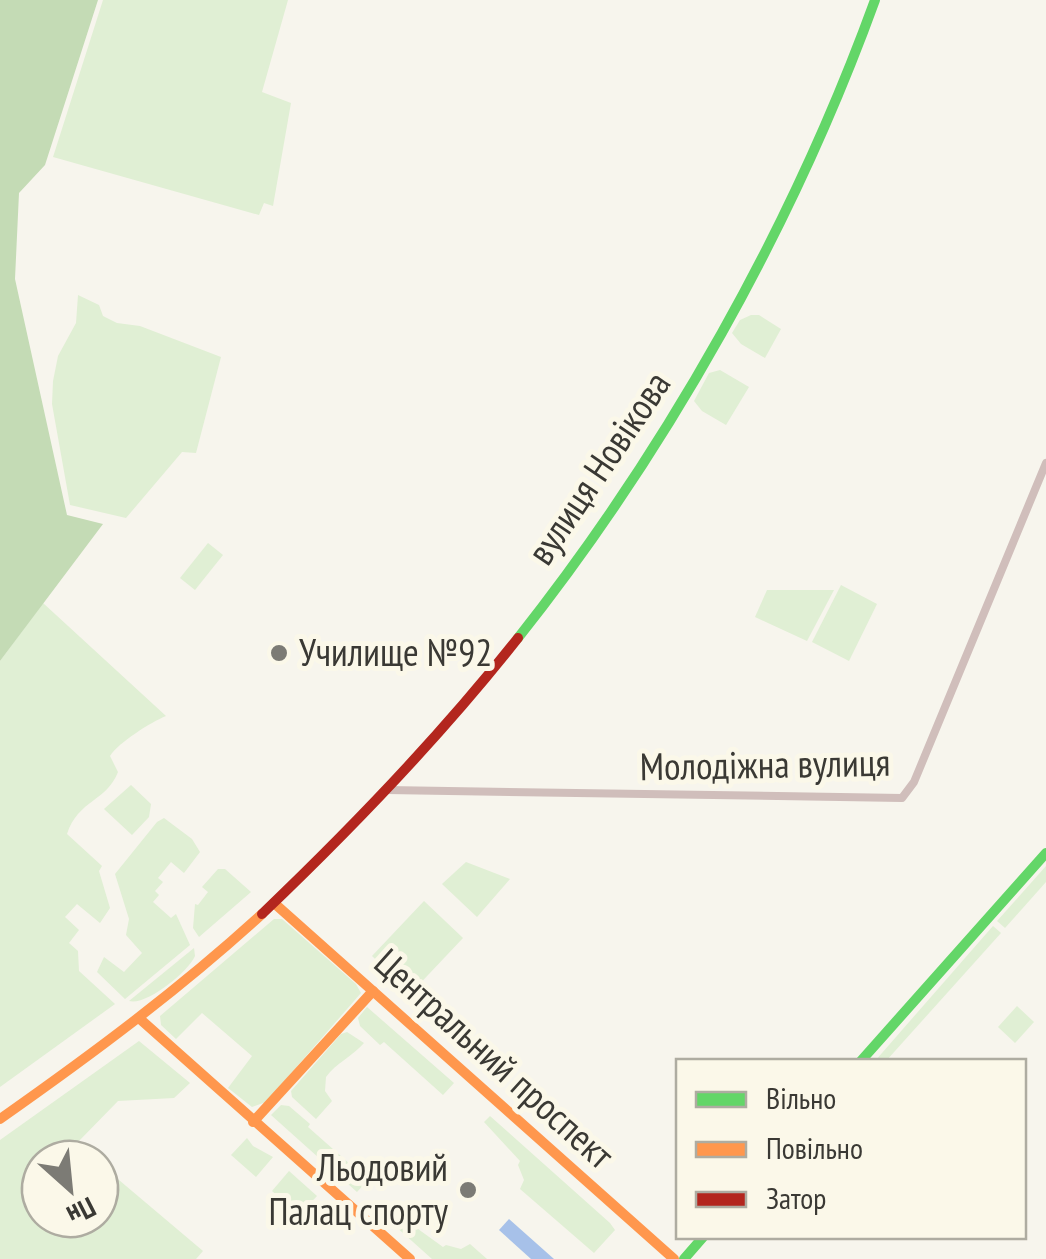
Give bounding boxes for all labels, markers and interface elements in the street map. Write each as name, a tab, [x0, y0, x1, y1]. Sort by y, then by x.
street label: вулиця Новікова	[515, 361, 680, 573]
place label: Училище №92	[299, 627, 492, 676]
marker: Училище №92	[268, 642, 290, 664]
street label: Молодіжна вулиця	[639, 737, 891, 790]
street label: Центральний проспект	[365, 937, 626, 1179]
legend	[676, 1059, 1026, 1239]
text: Вільно	[766, 1078, 836, 1117]
text: Повільно	[766, 1128, 863, 1167]
north arrow	[20, 1139, 120, 1239]
place label: Льодовий Палац спорту	[268, 1142, 449, 1235]
text: Затор	[766, 1178, 826, 1217]
marker: Льодовий Палац спорту	[457, 1179, 479, 1201]
text: Пн	[61, 1189, 102, 1234]

